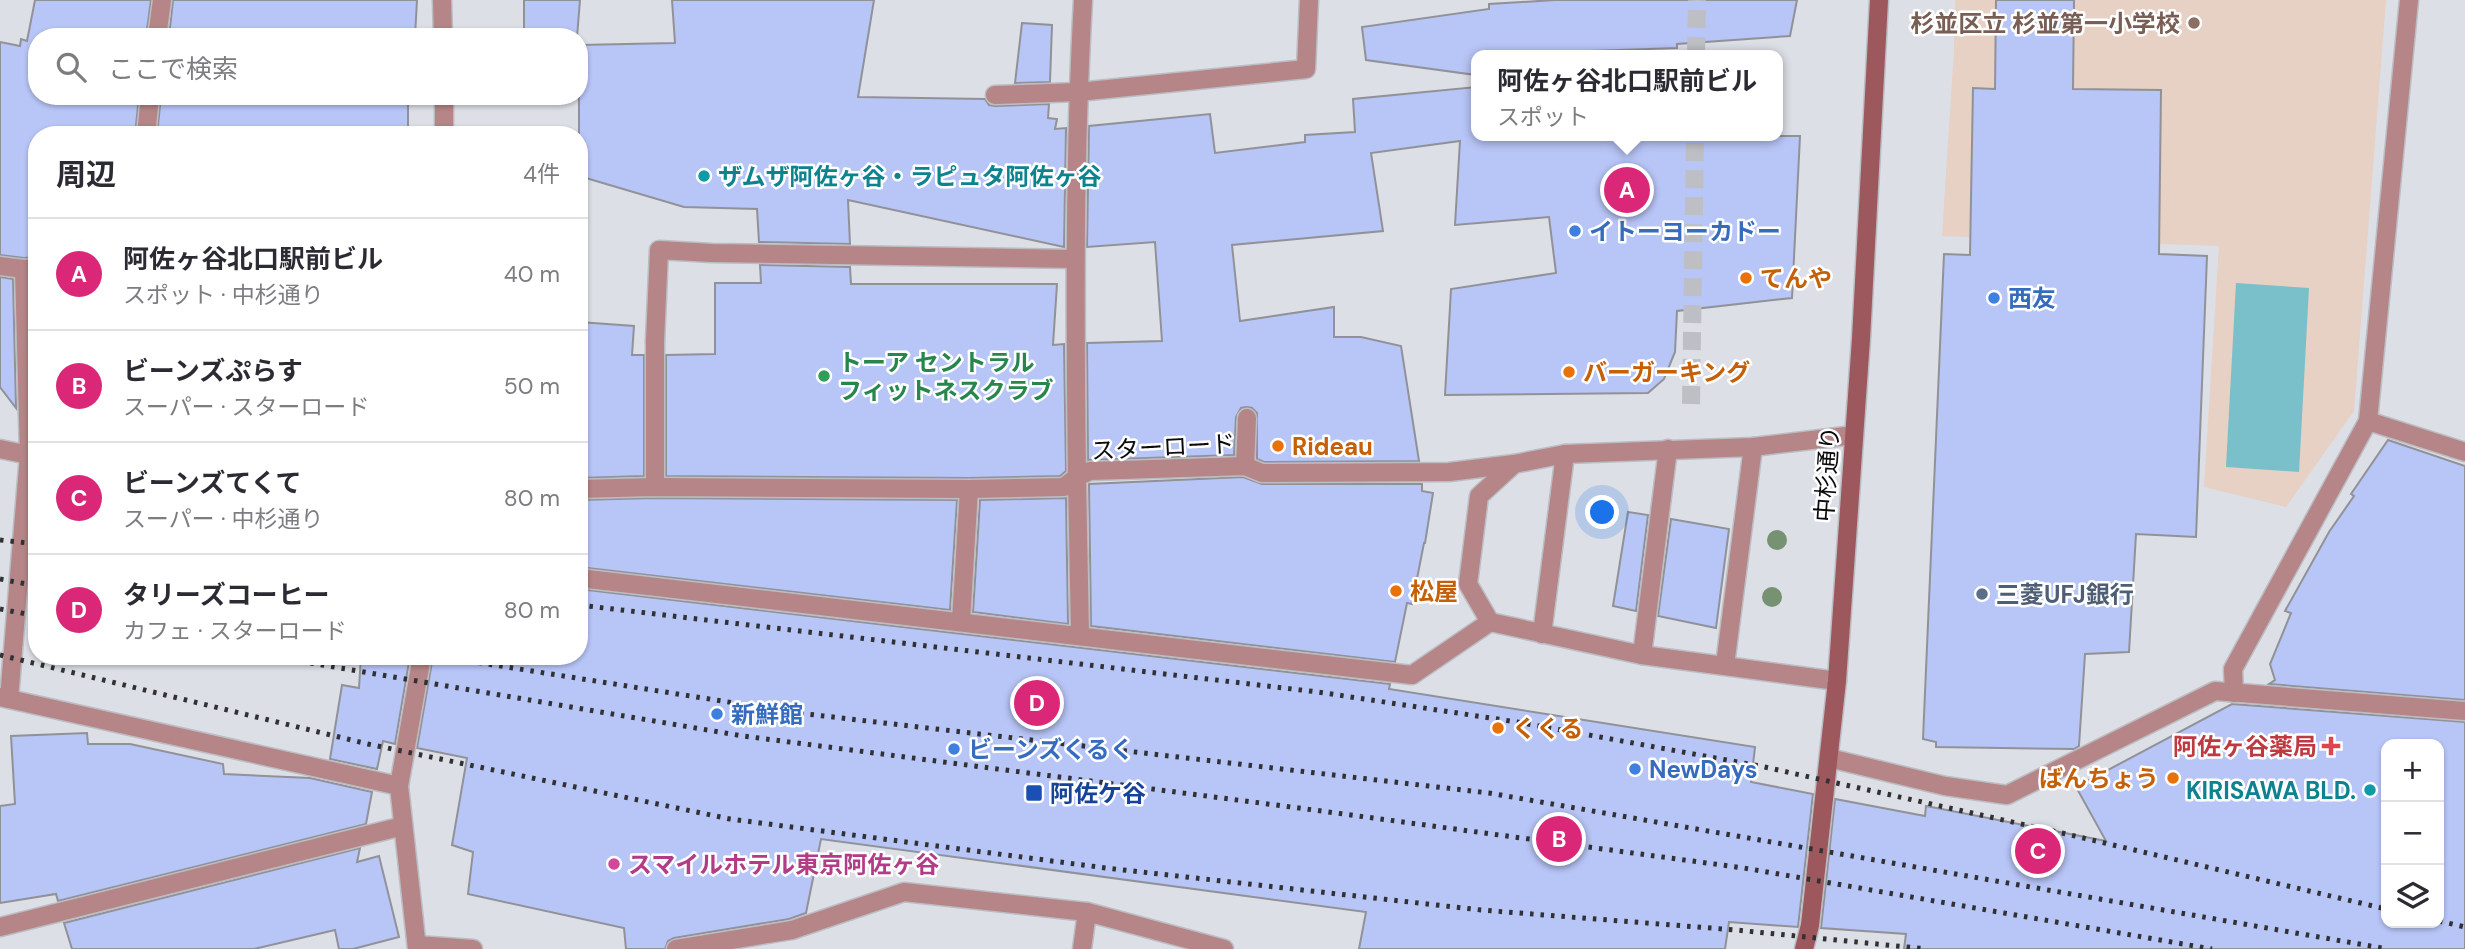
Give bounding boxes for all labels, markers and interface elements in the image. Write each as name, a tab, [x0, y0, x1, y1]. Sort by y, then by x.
place label: 杉並区立 杉並第一小学校	[1910, 8, 2180, 39]
marker: 杉並区立 杉並第一小学校	[2186, 15, 2202, 31]
search box	[28, 28, 588, 105]
icon: search	[52, 48, 90, 86]
popup	[1471, 50, 1783, 141]
text: ここで検索	[108, 52, 238, 86]
text: 阿佐ヶ谷北口駅前ビル	[1497, 64, 1757, 98]
text: スポット	[1497, 102, 1589, 132]
text: 周辺	[56, 155, 116, 194]
text: 4件	[523, 159, 560, 189]
place label: ザムザ阿佐ヶ谷・ラピュタ阿佐ヶ谷	[718, 161, 1102, 192]
pin: A	[1604, 164, 1650, 216]
marker: ザムザ阿佐ヶ谷・ラピュタ阿佐ヶ谷	[696, 168, 712, 184]
place label: イトーヨーカドー	[1589, 216, 1781, 247]
marker: イトーヨーカドー	[1567, 223, 1583, 239]
text: 阿佐ヶ谷北口駅前ビル	[123, 242, 383, 276]
text: A	[71, 259, 87, 289]
text: 40 m	[504, 259, 560, 289]
place label: てんや	[1760, 263, 1832, 294]
marker: てんや	[1738, 270, 1754, 286]
text: スポット · 中杉通り	[123, 280, 324, 310]
place label: 西友	[2008, 283, 2056, 314]
marker: 西友	[1986, 290, 2002, 306]
place label: トーア セントラル フィットネスクラブ	[838, 347, 1054, 406]
text: ビーンズぷらす	[123, 354, 303, 388]
place label: バーガーキング	[1583, 357, 1750, 388]
marker: バーガーキング	[1561, 364, 1577, 380]
marker: トーア セントラル フィットネスクラブ	[816, 368, 832, 384]
text: B	[72, 371, 86, 401]
text: 50 m	[504, 371, 560, 401]
text: スーパー · スターロード	[123, 392, 370, 422]
street label: 中杉通り	[1808, 425, 1846, 523]
street label: スターロード	[1090, 428, 1236, 466]
place label: Rideau	[1292, 431, 1373, 462]
marker: Rideau	[1270, 438, 1286, 454]
text: ビーンズてくて	[123, 466, 302, 500]
text: C	[71, 483, 87, 513]
text: 80 m	[504, 483, 560, 513]
your location	[1585, 495, 1619, 529]
text: スーパー · 中杉通り	[123, 504, 324, 534]
place label: 松屋	[1410, 576, 1458, 607]
text: タリーズコーヒー	[123, 578, 330, 612]
place label: 三菱UFJ銀行	[1996, 579, 2134, 610]
marker: 松屋	[1388, 583, 1404, 599]
marker: 三菱UFJ銀行	[1974, 586, 1990, 602]
text: D	[71, 595, 87, 625]
text: 80 m	[504, 595, 560, 625]
text: カフェ · スターロード	[123, 616, 347, 646]
pin: D	[1014, 677, 1060, 729]
place label: 新鮮館	[731, 699, 803, 730]
marker: 新鮮館	[709, 706, 725, 722]
place label: くくる	[1512, 713, 1584, 744]
marker: くくる	[1490, 720, 1506, 736]
place label: 阿佐ヶ谷薬局	[2173, 731, 2317, 762]
place label: ビーンズくるく	[968, 734, 1134, 765]
marker: 阿佐ヶ谷薬局	[2323, 738, 2339, 754]
map controls	[2381, 739, 2444, 928]
button: +	[2381, 739, 2444, 802]
marker: ビーンズくるく	[946, 741, 962, 757]
place label: NewDays	[1649, 754, 1757, 785]
marker: NewDays	[1627, 761, 1643, 777]
place label: ばんちょう	[2039, 763, 2159, 794]
marker: ばんちょう	[2165, 770, 2181, 786]
place label: KIRISAWA BLD.	[2186, 775, 2356, 806]
place label: 阿佐ケ谷	[1050, 778, 1146, 809]
marker: KIRISAWA BLD.	[2362, 782, 2378, 798]
marker: 阿佐ケ谷	[1024, 783, 1044, 803]
button: −	[2381, 802, 2444, 865]
pin: B	[1536, 813, 1582, 865]
pin: C	[2015, 825, 2061, 877]
place label: スマイルホテル東京阿佐ヶ谷	[628, 849, 939, 880]
marker: スマイルホテル東京阿佐ヶ谷	[606, 856, 622, 872]
button: layers	[2381, 865, 2444, 928]

